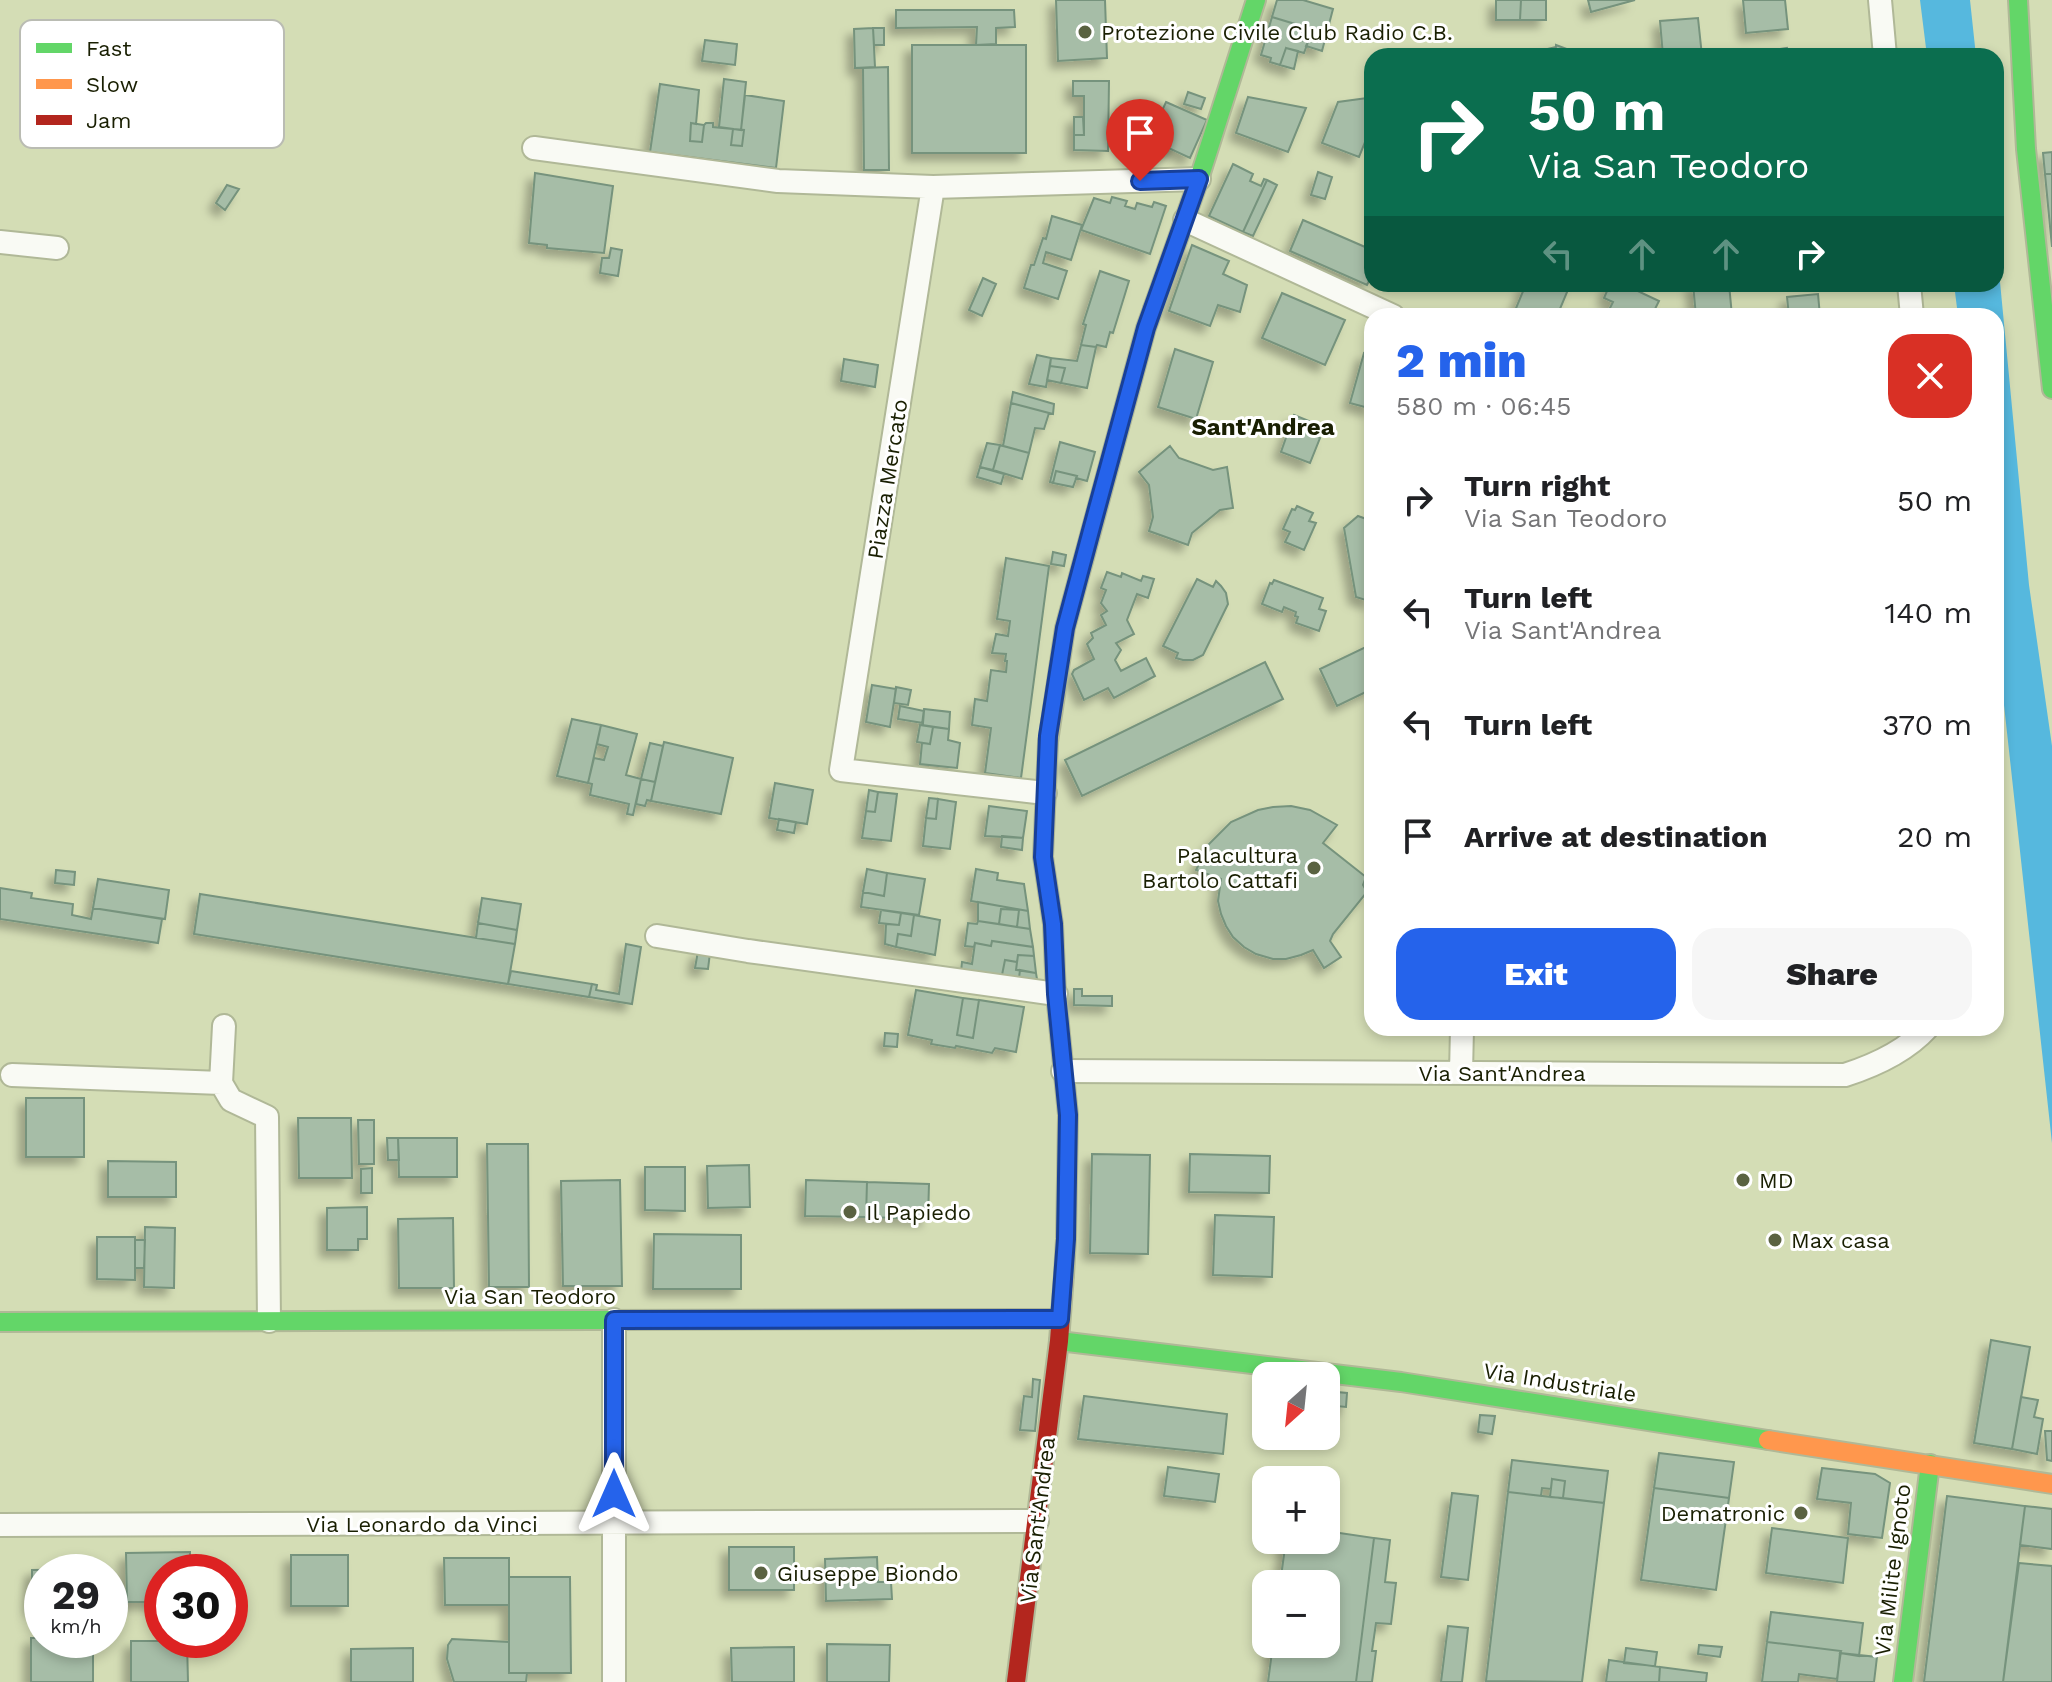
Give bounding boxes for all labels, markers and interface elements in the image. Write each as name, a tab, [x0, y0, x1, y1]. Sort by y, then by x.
legend	[20, 20, 284, 148]
place label: Protezione Civile Club Radio C.B.	[1101, 20, 1453, 45]
marker: Protezione Civile Club Radio C.B.	[1076, 23, 1094, 41]
text: Fast	[86, 36, 132, 61]
text: Slow	[86, 72, 138, 97]
text: 50 m	[1528, 78, 1665, 144]
icon: right	[1396, 80, 1500, 184]
pin	[1106, 99, 1174, 181]
text: Jam	[86, 108, 131, 133]
icon: arrive	[1118, 111, 1162, 155]
text: Via San Teodoro	[1528, 145, 1809, 187]
icon: left	[1536, 232, 1580, 276]
icon: ahead	[1620, 232, 1664, 276]
icon: ahead	[1704, 232, 1748, 276]
icon: right	[1788, 232, 1832, 276]
text: 2 min	[1396, 332, 1527, 389]
button: close	[1888, 334, 1972, 418]
text: 580 m · 06:45	[1396, 391, 1571, 421]
street label: Piazza Mercato	[863, 397, 912, 561]
district label: Sant'Andrea	[1191, 413, 1335, 441]
text: Turn right	[1464, 468, 1610, 503]
icon: right	[1396, 478, 1440, 522]
text: 50 m	[1897, 483, 1972, 518]
text: Via San Teodoro	[1464, 503, 1667, 533]
text: Turn left	[1464, 580, 1592, 615]
icon: left	[1396, 590, 1440, 634]
text: 140 m	[1884, 595, 1972, 630]
text: Via Sant'Andrea	[1464, 615, 1662, 645]
icon: left	[1396, 702, 1440, 746]
text: Turn left	[1464, 707, 1592, 742]
text: 370 m	[1882, 707, 1972, 742]
icon: arrive	[1396, 814, 1440, 858]
text: Arrive at destination	[1464, 819, 1768, 854]
text: 20 m	[1897, 819, 1972, 854]
place label: Palacultura Bartolo Cattafi	[1142, 843, 1298, 893]
marker: Palacultura Bartolo Cattafi	[1305, 859, 1323, 877]
button: Exit	[1396, 928, 1676, 1020]
button: Share	[1692, 928, 1972, 1020]
street label: Via Sant'Andrea	[1418, 1061, 1586, 1086]
place label: MD	[1759, 1168, 1794, 1193]
marker: MD	[1734, 1171, 1752, 1189]
place label: Il Papiedo	[866, 1200, 971, 1225]
marker: Il Papiedo	[841, 1203, 859, 1221]
place label: Max casa	[1791, 1228, 1890, 1253]
marker: Max casa	[1766, 1231, 1784, 1249]
street label: Via San Teodoro	[444, 1284, 616, 1309]
street label: Via Industriale	[1482, 1358, 1638, 1407]
north arrow	[1252, 1362, 1340, 1450]
map controls	[1252, 1362, 1340, 1658]
street label: Via Sant'Andrea	[1015, 1436, 1060, 1605]
position arrow	[572, 1452, 656, 1536]
button: +	[1252, 1466, 1340, 1554]
street label: Via Milite Ignoto	[1870, 1483, 1915, 1658]
place label: Dematronic	[1661, 1501, 1785, 1526]
marker: Dematronic	[1792, 1504, 1810, 1522]
street label: Via Leonardo da Vinci	[306, 1512, 538, 1537]
speed limit sign: 30	[144, 1554, 248, 1658]
place label: Giuseppe Biondo	[777, 1561, 958, 1586]
marker: Giuseppe Biondo	[752, 1564, 770, 1582]
button: −	[1252, 1570, 1340, 1658]
text: 29	[52, 1572, 100, 1619]
text: km/h	[50, 1614, 102, 1638]

